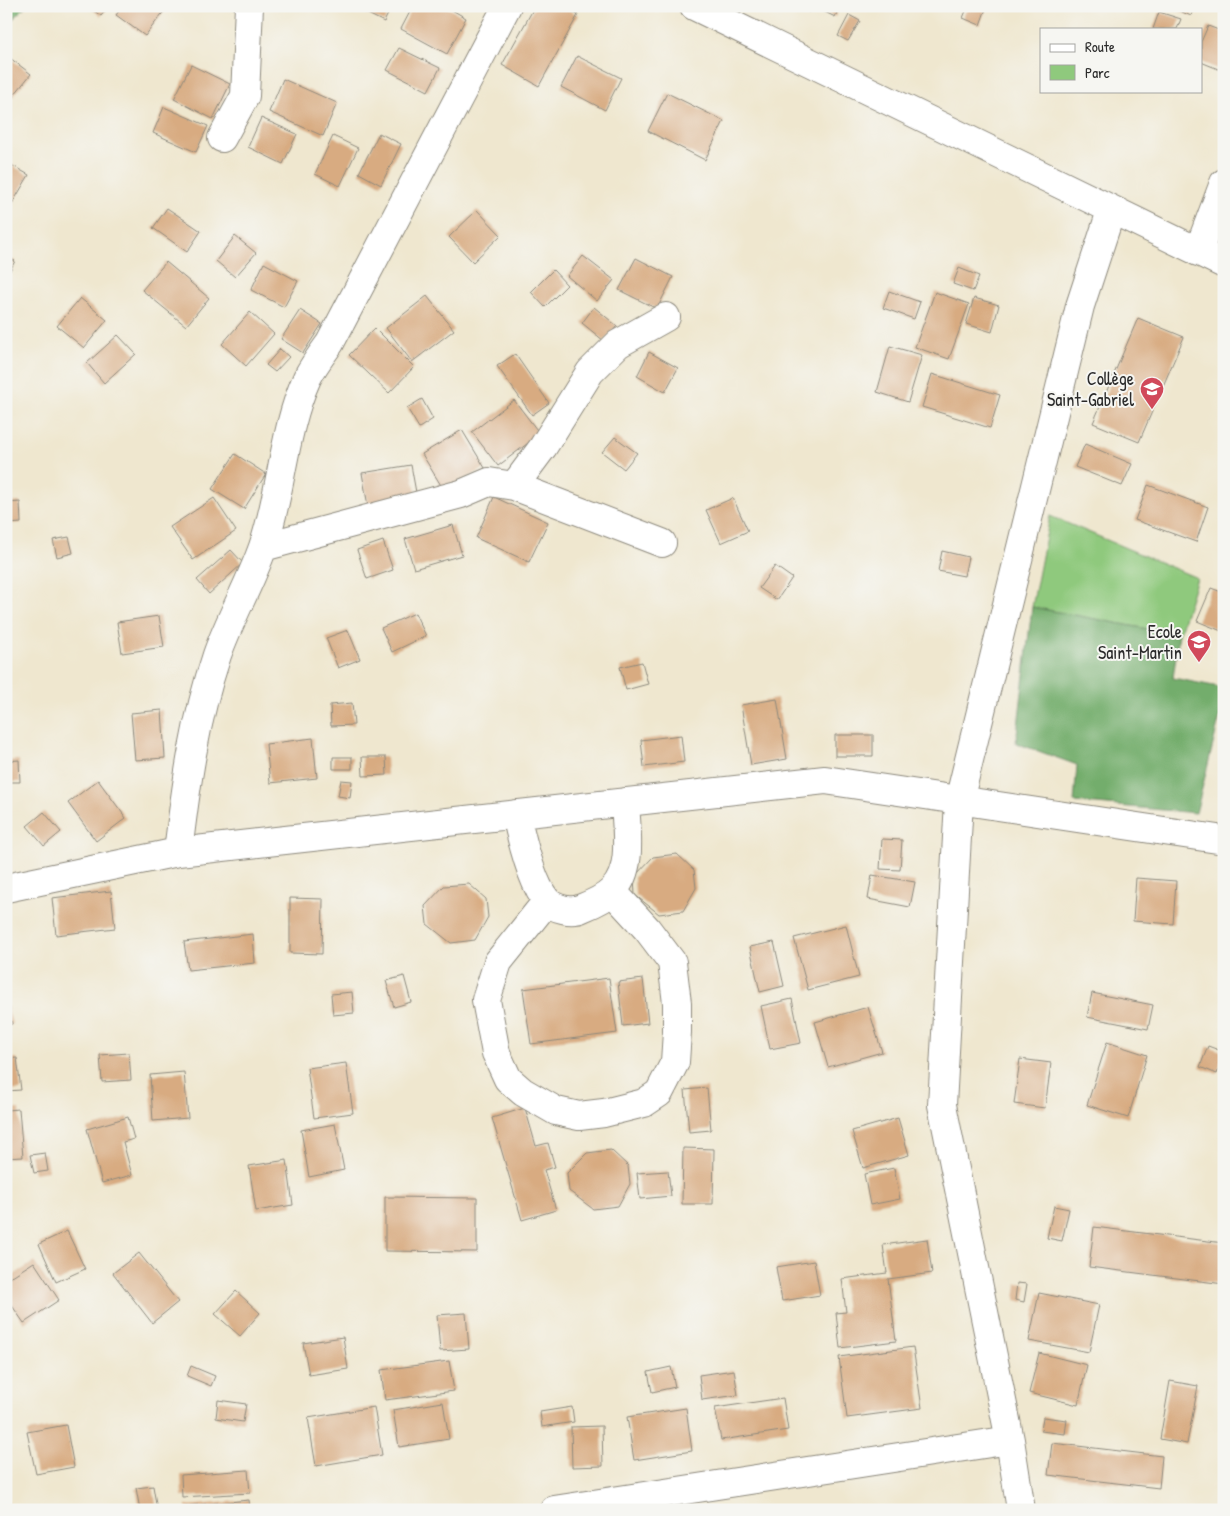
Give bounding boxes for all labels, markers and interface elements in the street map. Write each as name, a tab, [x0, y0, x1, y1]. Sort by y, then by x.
legend	[1040, 28, 1202, 92]
text: Route	[1085, 36, 1115, 57]
text: Parc	[1085, 62, 1110, 83]
place label: Collège Saint-Gabriel	[1047, 366, 1134, 412]
school or university icon: Collège Saint-Gabriel	[1139, 376, 1165, 410]
place label: Ecole Saint-Martin	[1098, 619, 1182, 665]
school or university icon: Ecole Saint-Martin	[1186, 629, 1212, 663]

